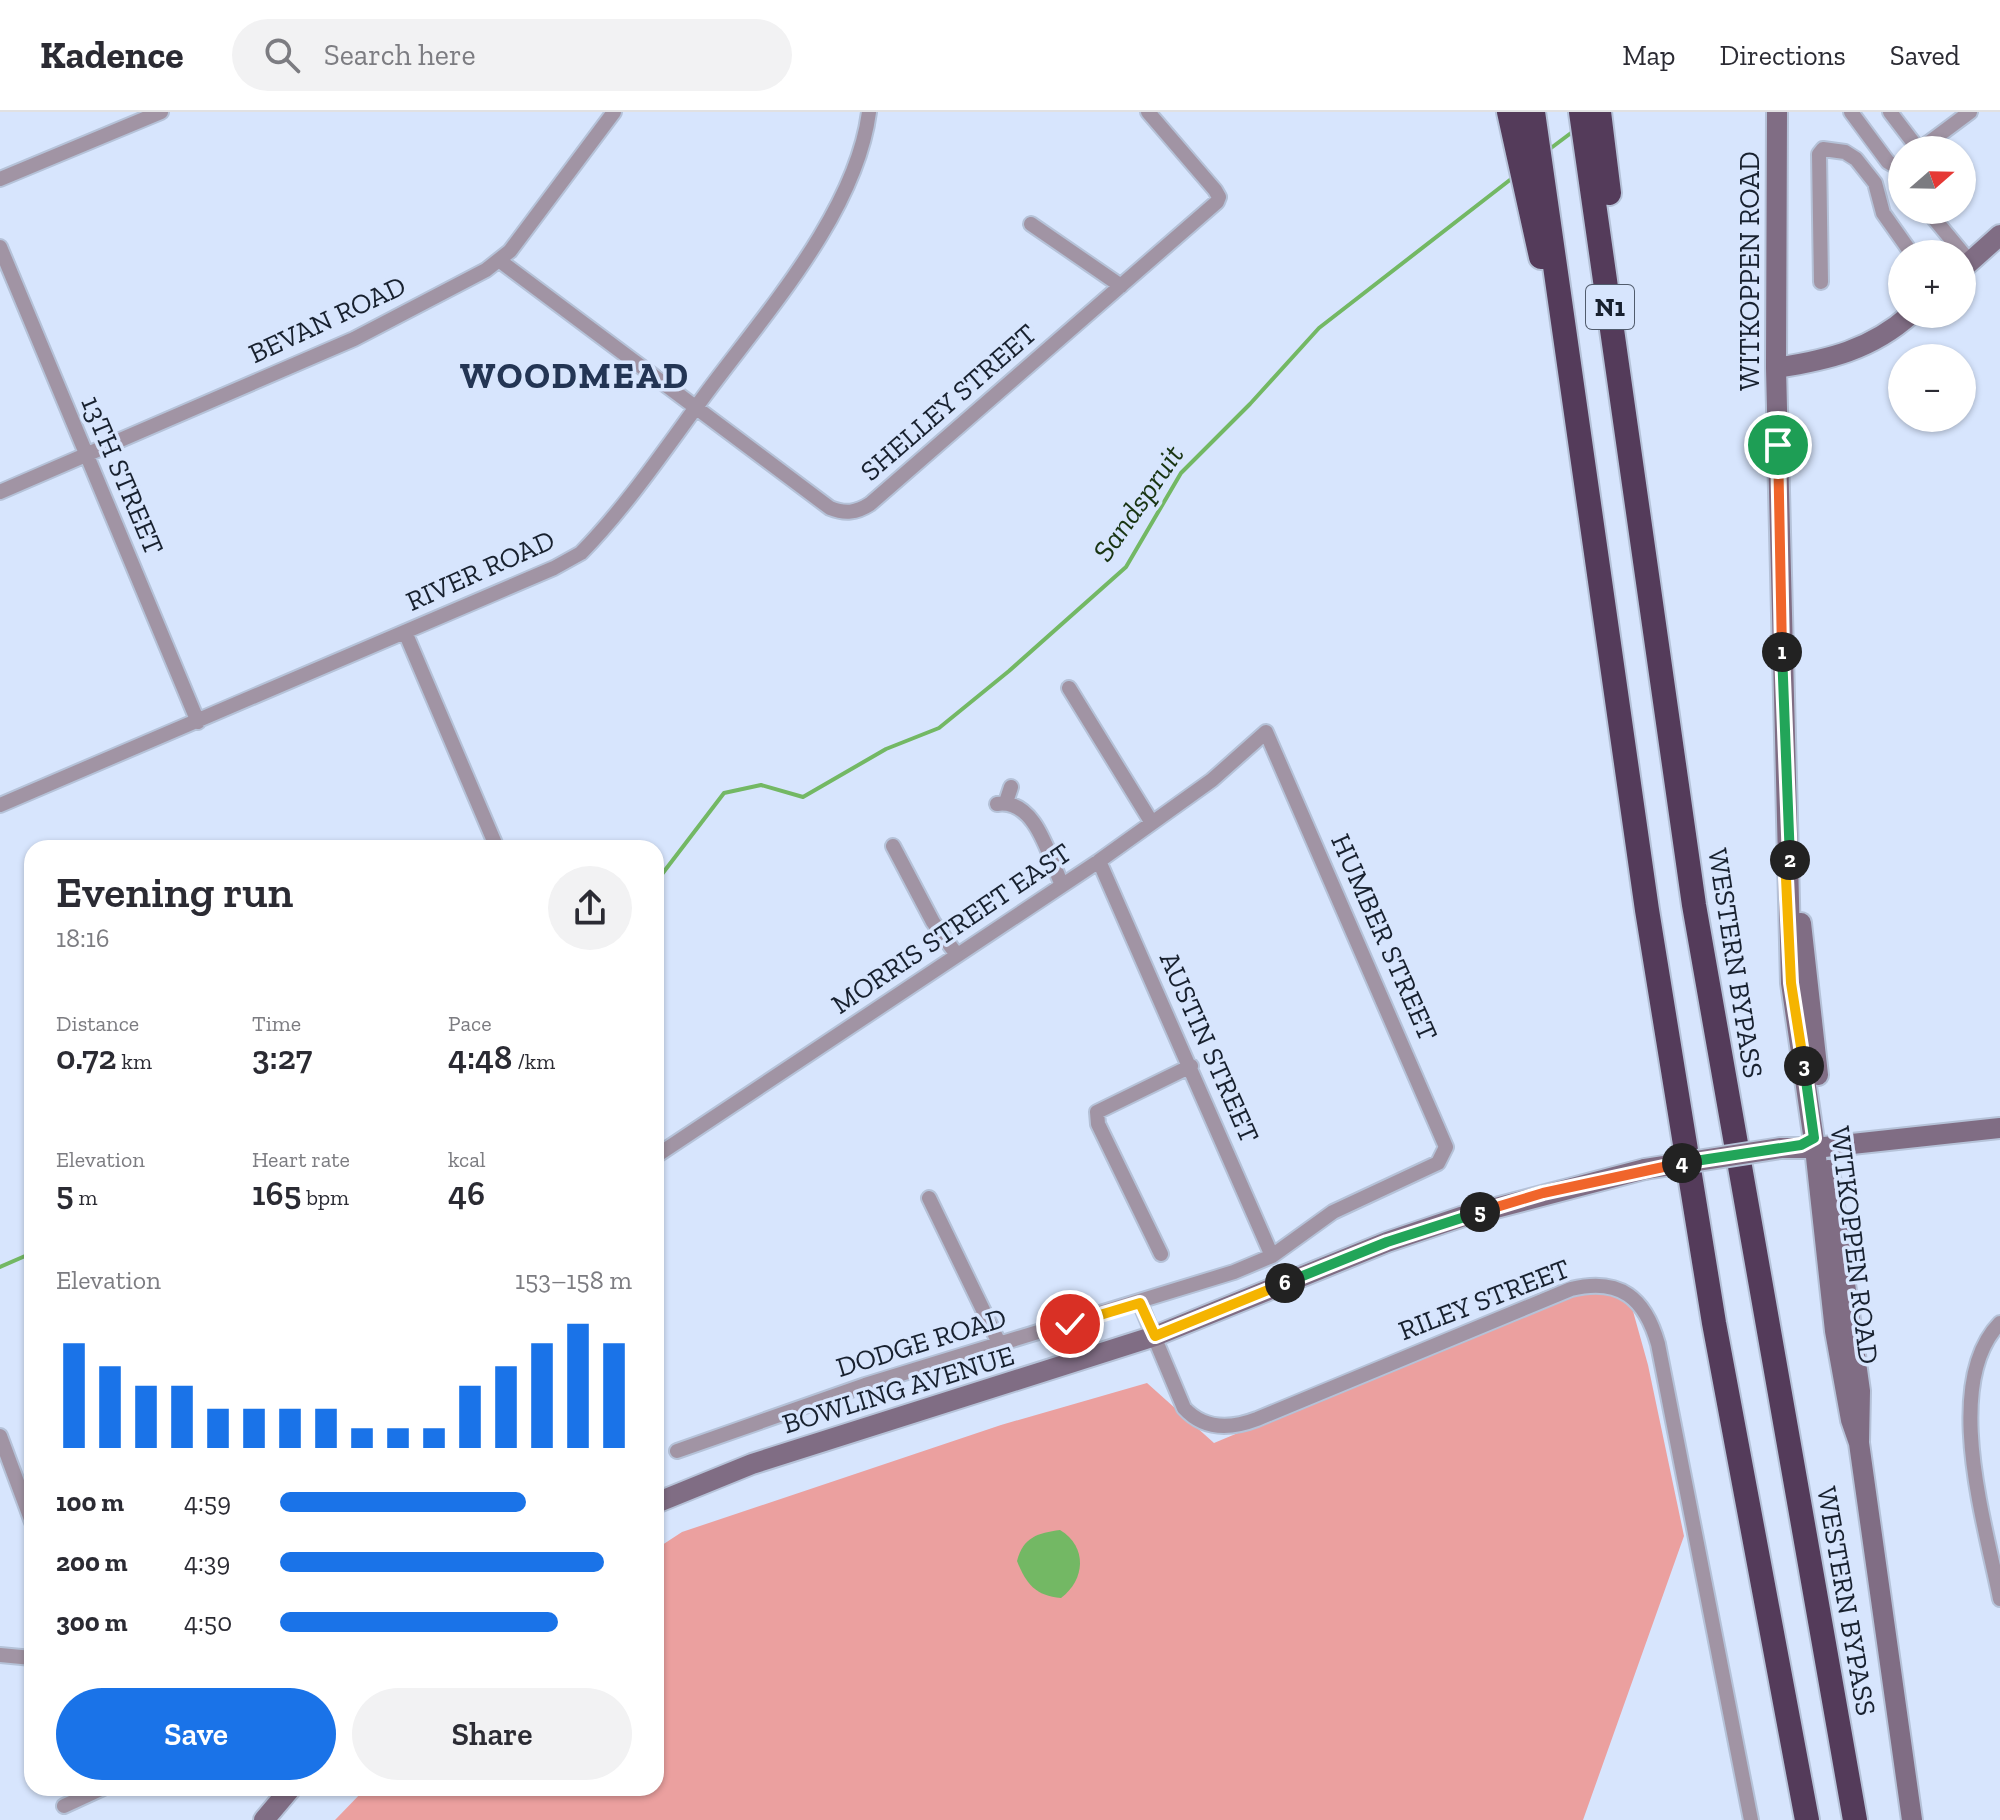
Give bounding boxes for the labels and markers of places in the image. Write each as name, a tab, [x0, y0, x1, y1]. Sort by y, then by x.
pin	[1744, 411, 1812, 479]
pin: 1	[1762, 632, 1802, 672]
pin: 2	[1770, 840, 1810, 880]
pin: 3	[1784, 1046, 1824, 1086]
pin: 4	[1662, 1143, 1702, 1183]
pin: 5	[1460, 1192, 1500, 1232]
pin: 6	[1265, 1263, 1305, 1303]
pin	[1036, 1290, 1104, 1358]

